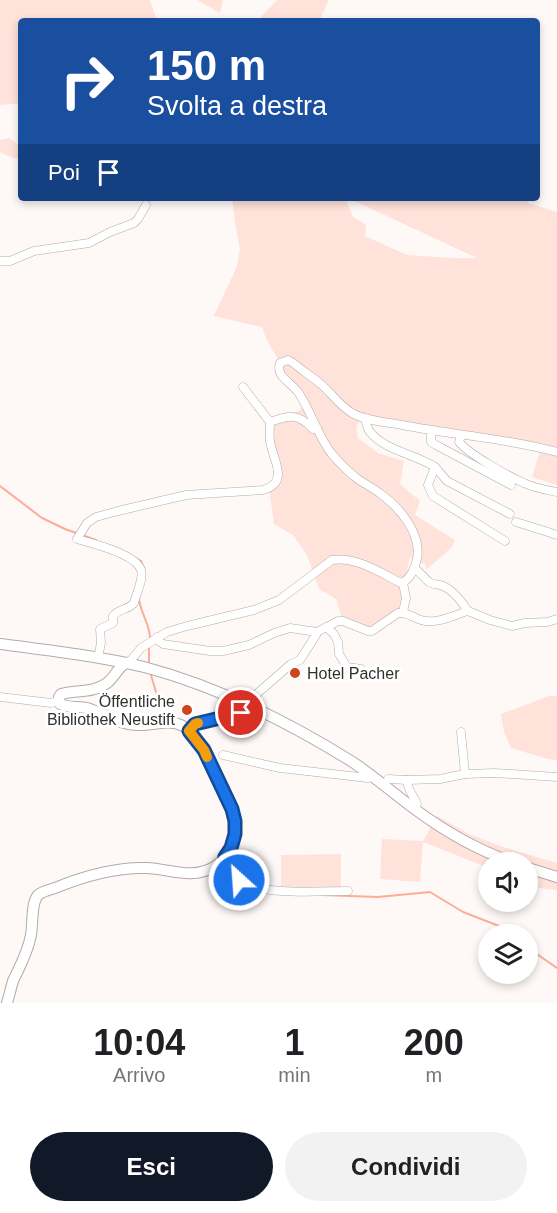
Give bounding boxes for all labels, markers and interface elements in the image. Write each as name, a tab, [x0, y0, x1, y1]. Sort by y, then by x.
icon: right	[48, 42, 126, 120]
text: 150 m	[147, 42, 266, 89]
text: Svolta a destra	[147, 91, 327, 121]
icon: arrive	[92, 156, 125, 189]
text: Poi	[48, 160, 80, 185]
place label: Hotel Pacher	[307, 665, 400, 682]
marker: Hotel Pacher	[288, 666, 302, 680]
pin	[215, 687, 266, 738]
place label: Öffentliche Bibliothek Neustift	[47, 693, 176, 728]
icon: arrive	[224, 696, 257, 729]
marker: Öffentliche Bibliothek Neustift	[180, 703, 194, 717]
position arrow	[207, 848, 271, 912]
map controls	[478, 852, 538, 984]
button: sound	[478, 852, 538, 912]
button: layers	[478, 924, 538, 984]
text: 10:04	[93, 1022, 185, 1063]
text: 1	[284, 1022, 304, 1063]
text: 200	[404, 1022, 464, 1063]
text: Arrivo	[113, 1064, 165, 1086]
text: min	[278, 1064, 311, 1086]
text: m	[425, 1064, 442, 1086]
button: Esci	[30, 1132, 273, 1201]
button: Condividi	[285, 1132, 527, 1201]

